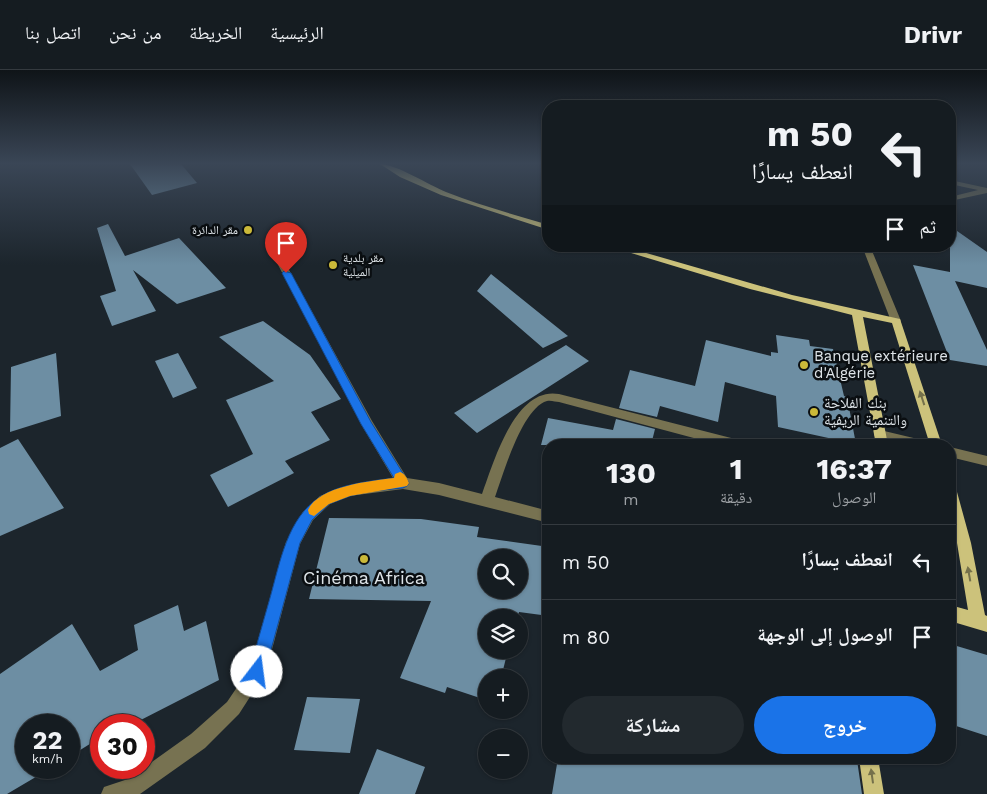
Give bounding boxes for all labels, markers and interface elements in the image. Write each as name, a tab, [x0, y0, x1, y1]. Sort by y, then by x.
text: Drivr	[904, 21, 962, 49]
text: اتصل بنا	[25, 22, 81, 43]
text: من نحن	[109, 22, 161, 43]
text: الخريطة	[189, 22, 242, 43]
text: الرئيسية	[270, 22, 324, 43]
text: 50 m	[767, 113, 853, 155]
icon: left	[871, 120, 936, 185]
text: انعطف يسارًا	[752, 159, 853, 184]
icon: arrive	[881, 215, 909, 243]
text: ثم	[919, 215, 936, 238]
pin	[265, 222, 307, 273]
place label: مقر الدائرة	[192, 223, 238, 237]
marker: مقر الدائرة	[242, 224, 254, 236]
icon: arrive	[272, 229, 300, 257]
place label: مقر بلدية الميلية	[343, 251, 384, 279]
marker: مقر بلدية الميلية	[327, 259, 339, 271]
place label: Banque extérieure d'Algérie	[814, 347, 948, 382]
marker: Banque extérieure d'Algérie	[798, 359, 810, 371]
one-way arrow	[918, 391, 925, 406]
place label: بنك الفلاحة والتنمية الريفية	[824, 394, 907, 429]
marker: بنك الفلاحة والتنمية الريفية	[808, 406, 820, 418]
text: 1	[730, 451, 743, 486]
text: 16:37	[816, 451, 892, 486]
text: 130	[606, 455, 656, 490]
text: دقيقة	[720, 488, 752, 507]
text: الوصول	[832, 488, 876, 507]
text: m	[623, 490, 639, 509]
text: انعطف يسارًا	[801, 548, 893, 571]
icon: left	[908, 548, 936, 576]
map controls	[478, 549, 528, 779]
button: search	[478, 549, 528, 599]
text: 50 m	[562, 551, 609, 574]
marker: Cinéma Africa	[358, 553, 370, 565]
one-way arrow	[965, 565, 973, 581]
place label: Cinéma Africa	[303, 567, 425, 588]
button: layers	[478, 609, 528, 659]
text: الوصول إلى الوجهة	[757, 623, 893, 646]
icon: arrive	[908, 623, 936, 651]
text: 80 m	[562, 626, 610, 649]
position arrow	[230, 645, 282, 697]
button: +	[478, 669, 528, 719]
button: مشاركة	[562, 696, 744, 754]
button: خروج	[754, 696, 936, 754]
speed limit sign: 30	[90, 714, 155, 779]
text: 22	[33, 726, 62, 755]
button: −	[478, 729, 528, 779]
text: km/h	[32, 752, 63, 766]
one-way arrow	[867, 767, 875, 783]

